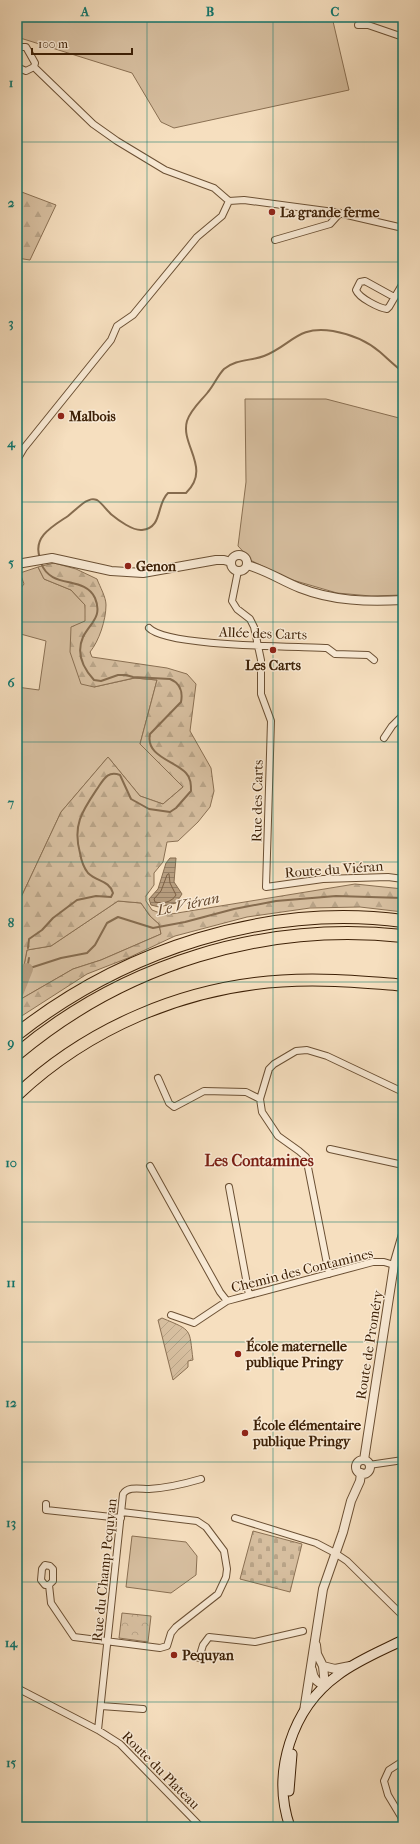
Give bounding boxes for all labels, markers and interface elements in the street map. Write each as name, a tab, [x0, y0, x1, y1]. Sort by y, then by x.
text: A	[80, 4, 90, 19]
text: B	[206, 4, 215, 19]
text: C	[331, 4, 340, 19]
scale bar	[32, 30, 132, 56]
text: 100 m	[38, 37, 68, 51]
text: 1	[9, 75, 14, 90]
text: 2	[8, 195, 15, 210]
place label: La grande ferme	[280, 204, 379, 221]
marker: La grande ferme	[267, 207, 277, 217]
text: 3	[8, 315, 14, 331]
place label: Malbois	[68, 408, 117, 425]
marker: Malbois	[56, 411, 66, 421]
text: 4	[6, 435, 16, 451]
text: 5	[8, 555, 14, 570]
place label: Genon	[136, 558, 177, 575]
marker: Genon	[123, 561, 133, 571]
street label: Allée des Carts	[218, 623, 307, 644]
marker: Les Carts	[268, 645, 278, 655]
place label: Les Carts	[245, 657, 302, 674]
text: 6	[7, 675, 15, 690]
street label: Rue des Carts	[248, 760, 267, 842]
text: 7	[7, 795, 15, 810]
street label: Route du Viéran	[284, 858, 384, 881]
water label: Le Viéran	[154, 889, 221, 920]
text: 8	[8, 915, 15, 930]
text: 9	[7, 1035, 15, 1051]
district label: Les Contamines	[204, 1151, 314, 1170]
text: 10	[5, 1155, 17, 1170]
street label: Chemin des Contamines	[229, 1245, 375, 1296]
text: 11	[6, 1275, 16, 1290]
street label: Route de Proméry	[352, 1289, 387, 1401]
place label: École maternelle publique Pringy	[245, 1337, 347, 1371]
marker: École maternelle publique Pringy	[233, 1349, 243, 1359]
text: 12	[5, 1395, 17, 1410]
place label: École élémentaire publique Pringy	[252, 1416, 361, 1450]
marker: École élémentaire publique Pringy	[240, 1428, 250, 1438]
street label: Rue du Champ Pequyan	[89, 1497, 120, 1643]
text: 13	[6, 1515, 16, 1531]
text: 14	[5, 1635, 18, 1651]
place label: Pequyan	[182, 1647, 235, 1664]
marker: Pequyan	[169, 1650, 179, 1660]
street label: Route du Plateau	[118, 1728, 203, 1813]
text: 15	[6, 1755, 16, 1770]

